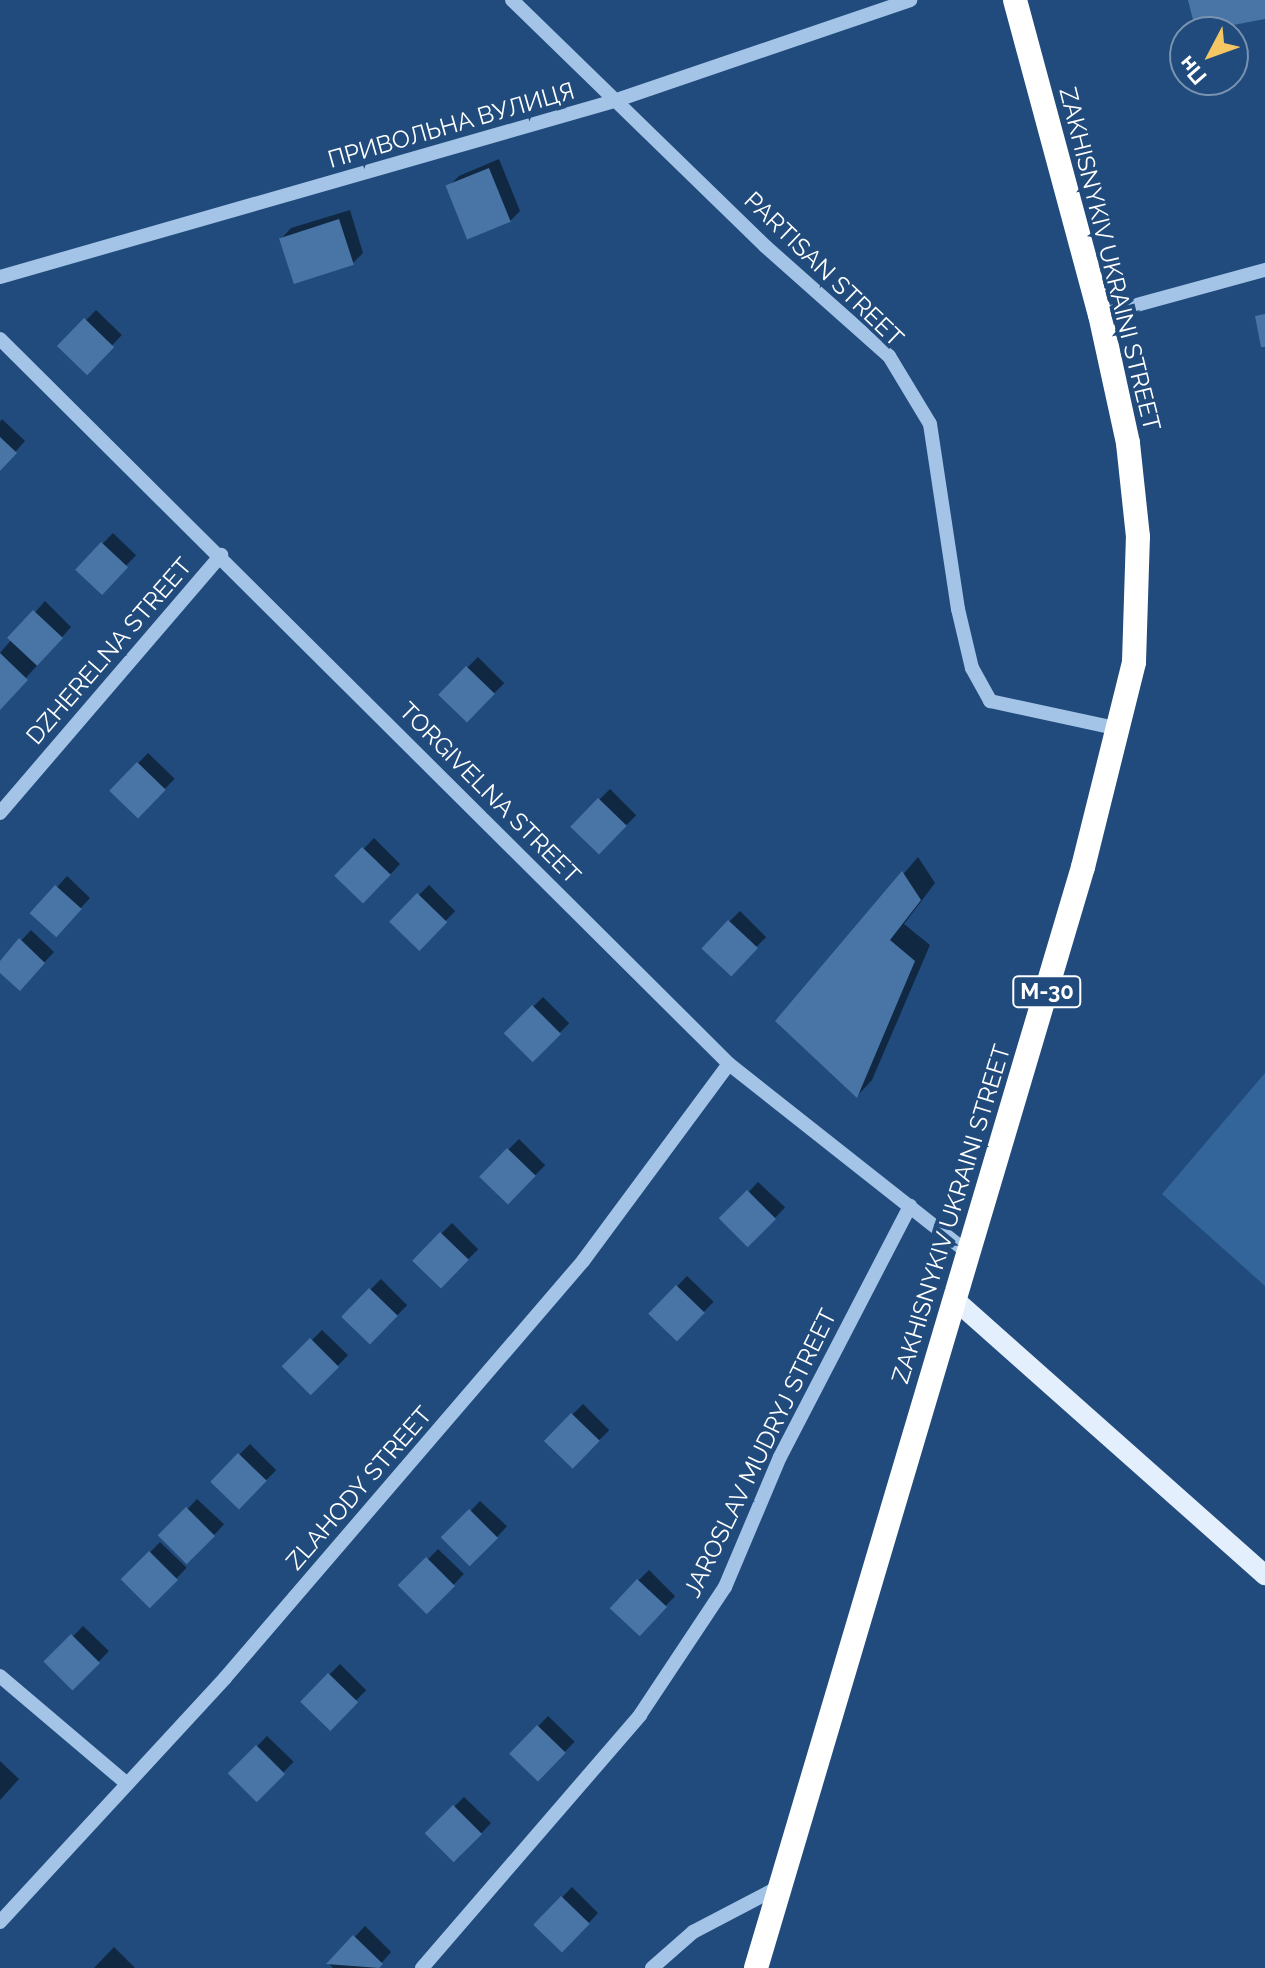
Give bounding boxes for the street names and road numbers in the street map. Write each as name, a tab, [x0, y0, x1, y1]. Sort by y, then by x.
street label: ПРИВОЛЬНА ВУЛИЦЯ	[324, 76, 578, 174]
street label: ZAKHISNYKIV UKRAINI STREET	[1053, 84, 1167, 434]
street label: PARTISAN STREET	[739, 186, 909, 352]
street label: DZHERELNA STREET	[20, 552, 198, 750]
street label: TORGIVELNA STREET	[393, 696, 587, 890]
road number: М-30	[1011, 974, 1083, 1010]
street label: ZAKHISNYKIV UKRAINI STREET	[886, 1041, 1016, 1387]
street label: JAROSLAV MUDRYJ STREET	[677, 1304, 843, 1602]
street label: ZLAHODY STREET	[280, 1400, 438, 1576]

